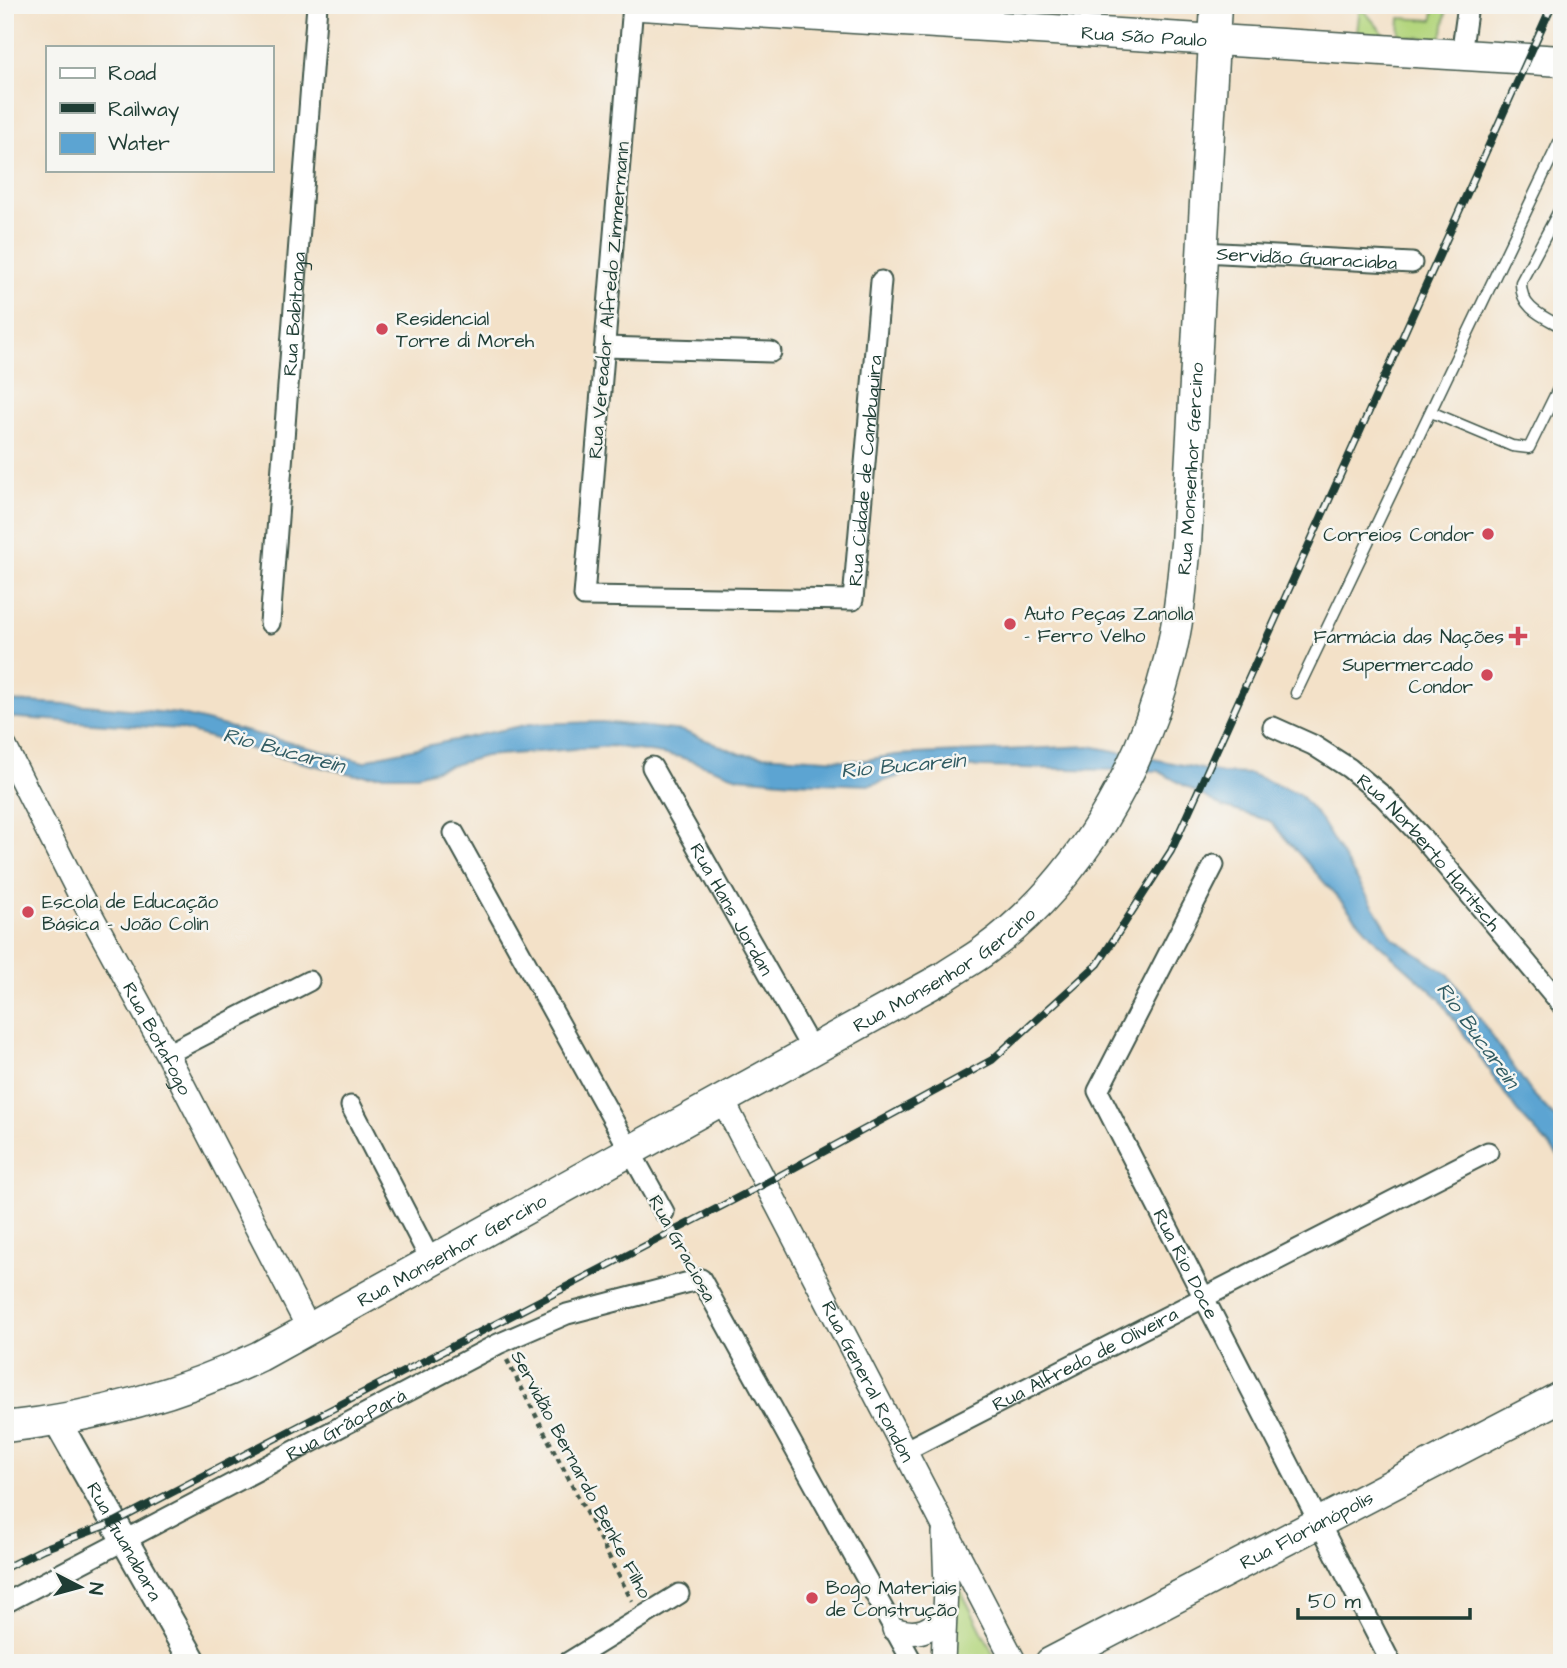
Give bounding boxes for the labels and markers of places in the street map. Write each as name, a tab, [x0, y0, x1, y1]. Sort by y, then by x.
place label: Residencial Torre di Moreh	[396, 306, 535, 355]
marker: Residencial Torre di Moreh	[374, 321, 390, 337]
place label: Correios Condor	[1323, 522, 1475, 549]
marker: Correios Condor	[1480, 526, 1496, 542]
place label: Auto Peças Zanolla - Ferro Velho	[1024, 601, 1194, 650]
marker: Auto Peças Zanolla - Ferro Velho	[1002, 616, 1018, 632]
place label: Farmácia das Nações	[1313, 624, 1504, 651]
marker: Farmácia das Nações	[1510, 628, 1526, 644]
place label: Supermercado Condor	[1342, 652, 1474, 701]
marker: Supermercado Condor	[1479, 667, 1495, 683]
place label: Escola de Educação Básica - João Colin	[42, 889, 218, 938]
marker: Escola de Educação Básica - João Colin	[20, 904, 36, 920]
place label: Bogo Materiais de Construção	[826, 1575, 957, 1624]
marker: Bogo Materiais de Construção	[804, 1590, 820, 1606]

